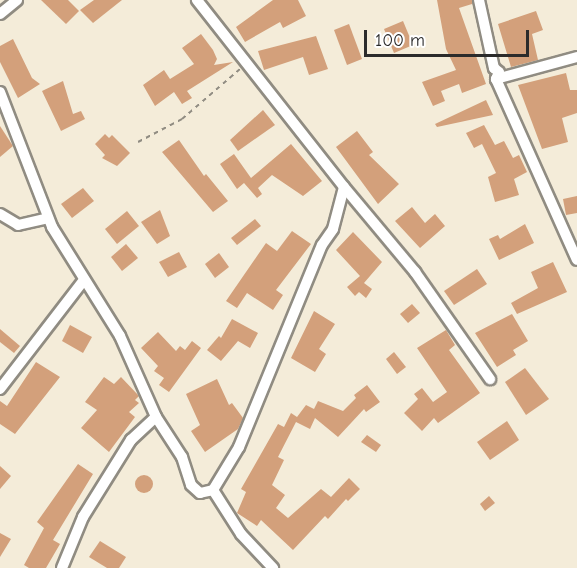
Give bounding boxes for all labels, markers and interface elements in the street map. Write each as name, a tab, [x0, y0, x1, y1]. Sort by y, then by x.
scale bar	[367, 18, 532, 56]
text: 100 m	[375, 30, 425, 51]

